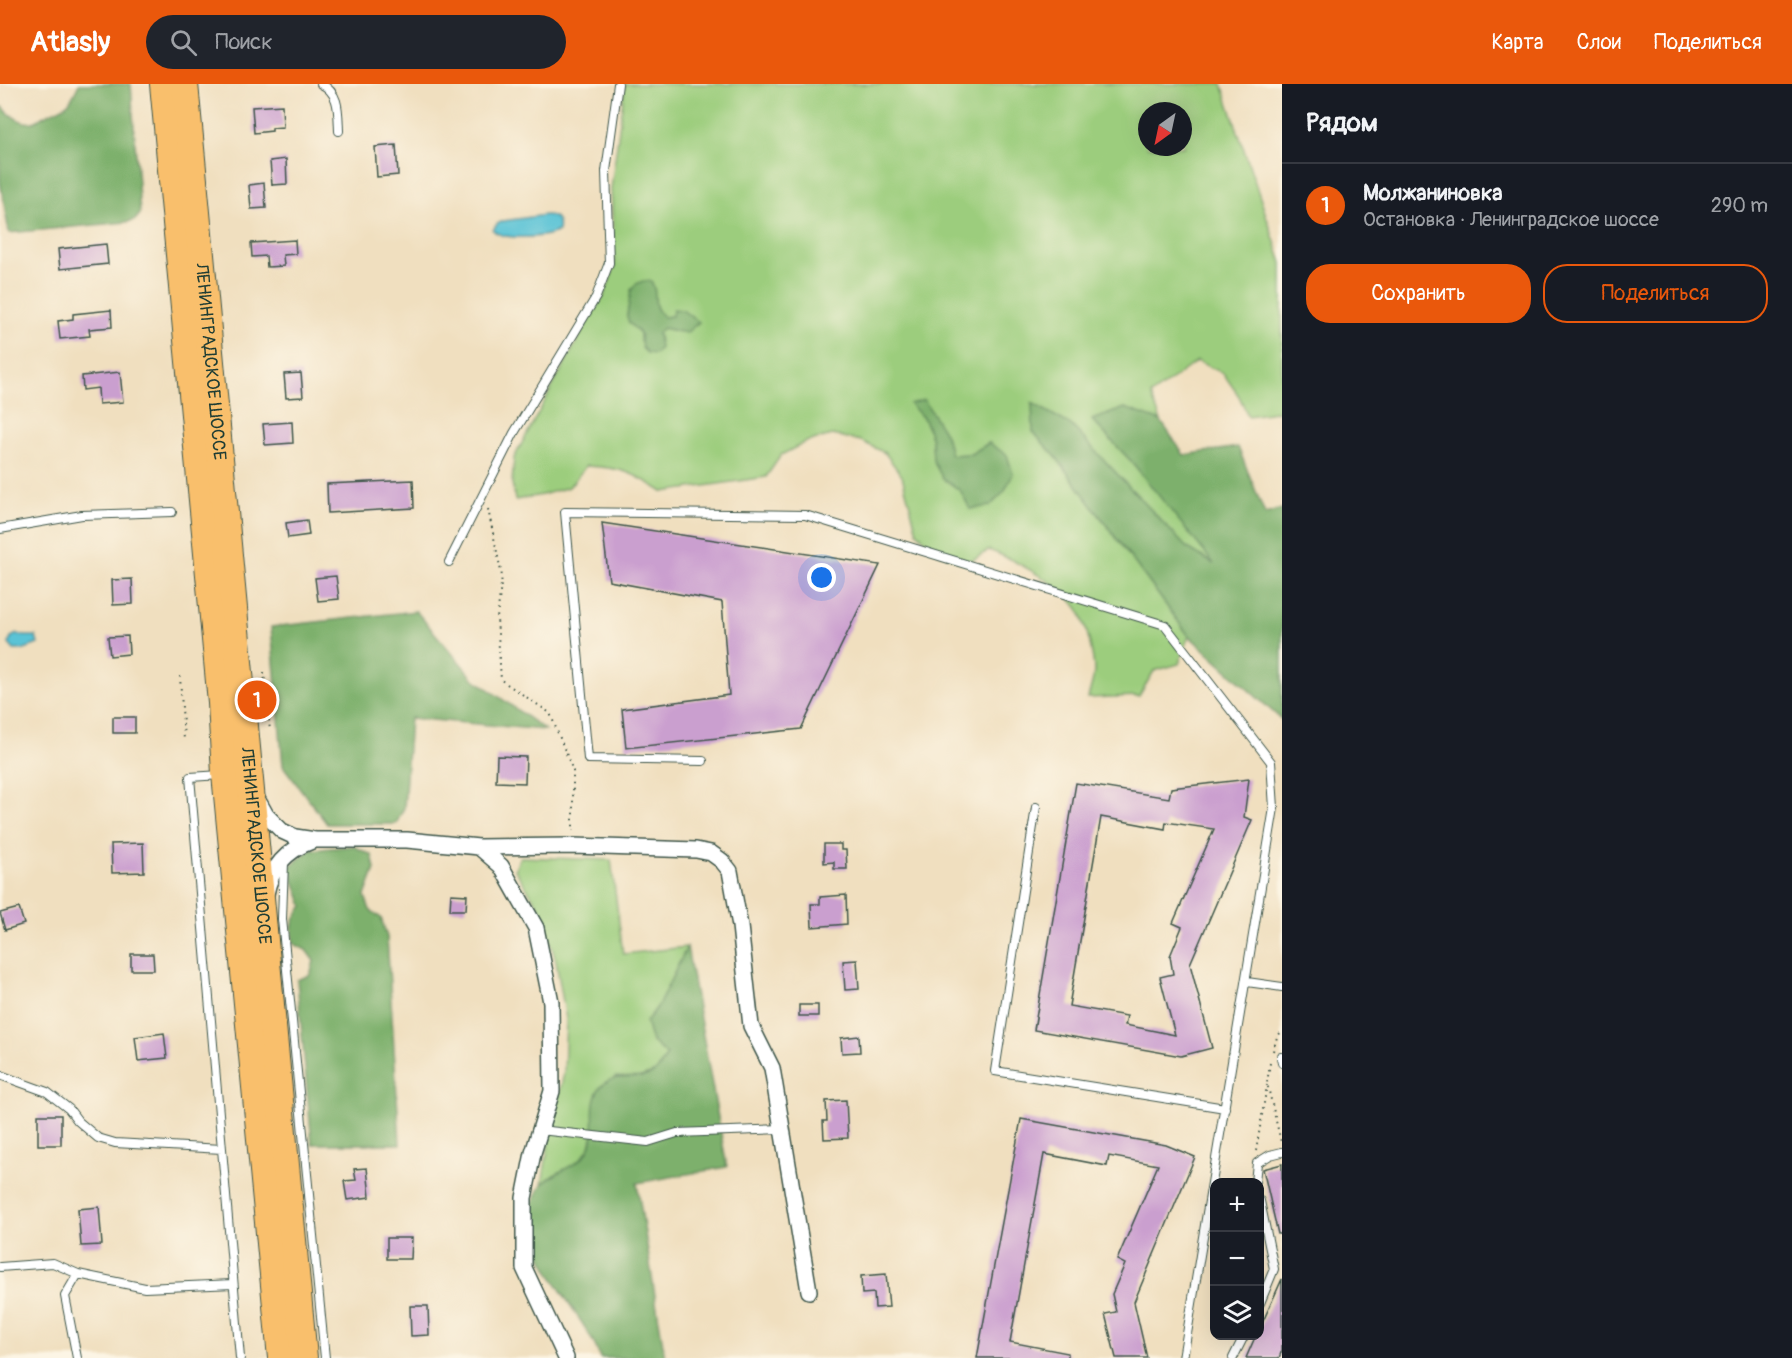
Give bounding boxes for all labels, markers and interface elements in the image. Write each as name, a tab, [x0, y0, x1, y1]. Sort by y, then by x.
search box	[146, 15, 566, 69]
text: Atlasly	[30, 25, 110, 60]
icon: search	[167, 26, 200, 59]
text: Поиск	[215, 28, 273, 56]
text: Карта	[1491, 29, 1543, 56]
text: Слои	[1576, 29, 1621, 56]
text: Поделиться	[1654, 29, 1762, 56]
north arrow	[1138, 102, 1192, 156]
text: Рядом	[1306, 107, 1378, 139]
text: Молжаниновка	[1363, 179, 1503, 207]
text: 1	[1322, 193, 1329, 218]
text: 290 m	[1711, 193, 1768, 218]
text: Остановка · Ленинградское шоссе	[1363, 207, 1659, 232]
street label: ЛЕНИНГРАДСКОЕ ШОССЕ	[190, 261, 232, 461]
button: Сохранить	[1306, 264, 1531, 323]
button: Поделиться	[1543, 264, 1768, 323]
your location	[807, 563, 836, 592]
pin: 1	[238, 678, 276, 722]
street label: ЛЕНИНГРАДСКОЕ ШОССЕ	[235, 745, 277, 945]
map controls	[1210, 1178, 1264, 1340]
button: +	[1210, 1178, 1264, 1232]
button: −	[1210, 1232, 1264, 1286]
button: layers	[1210, 1286, 1264, 1340]

